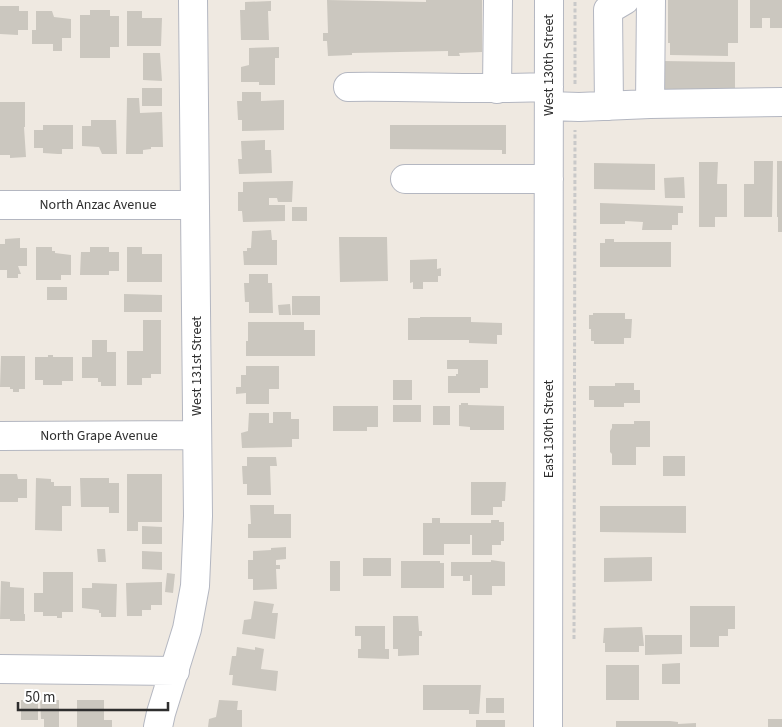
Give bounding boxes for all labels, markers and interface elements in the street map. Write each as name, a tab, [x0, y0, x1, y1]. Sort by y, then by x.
street label: West 130th Street	[539, 14, 559, 116]
street label: North Anzac Avenue	[40, 195, 157, 215]
street label: West 131st Street	[187, 316, 207, 416]
street label: East 130th Street	[539, 379, 559, 478]
street label: North Grape Avenue	[40, 426, 158, 446]
scale bar	[18, 680, 168, 712]
text: 50 m	[25, 687, 55, 708]

